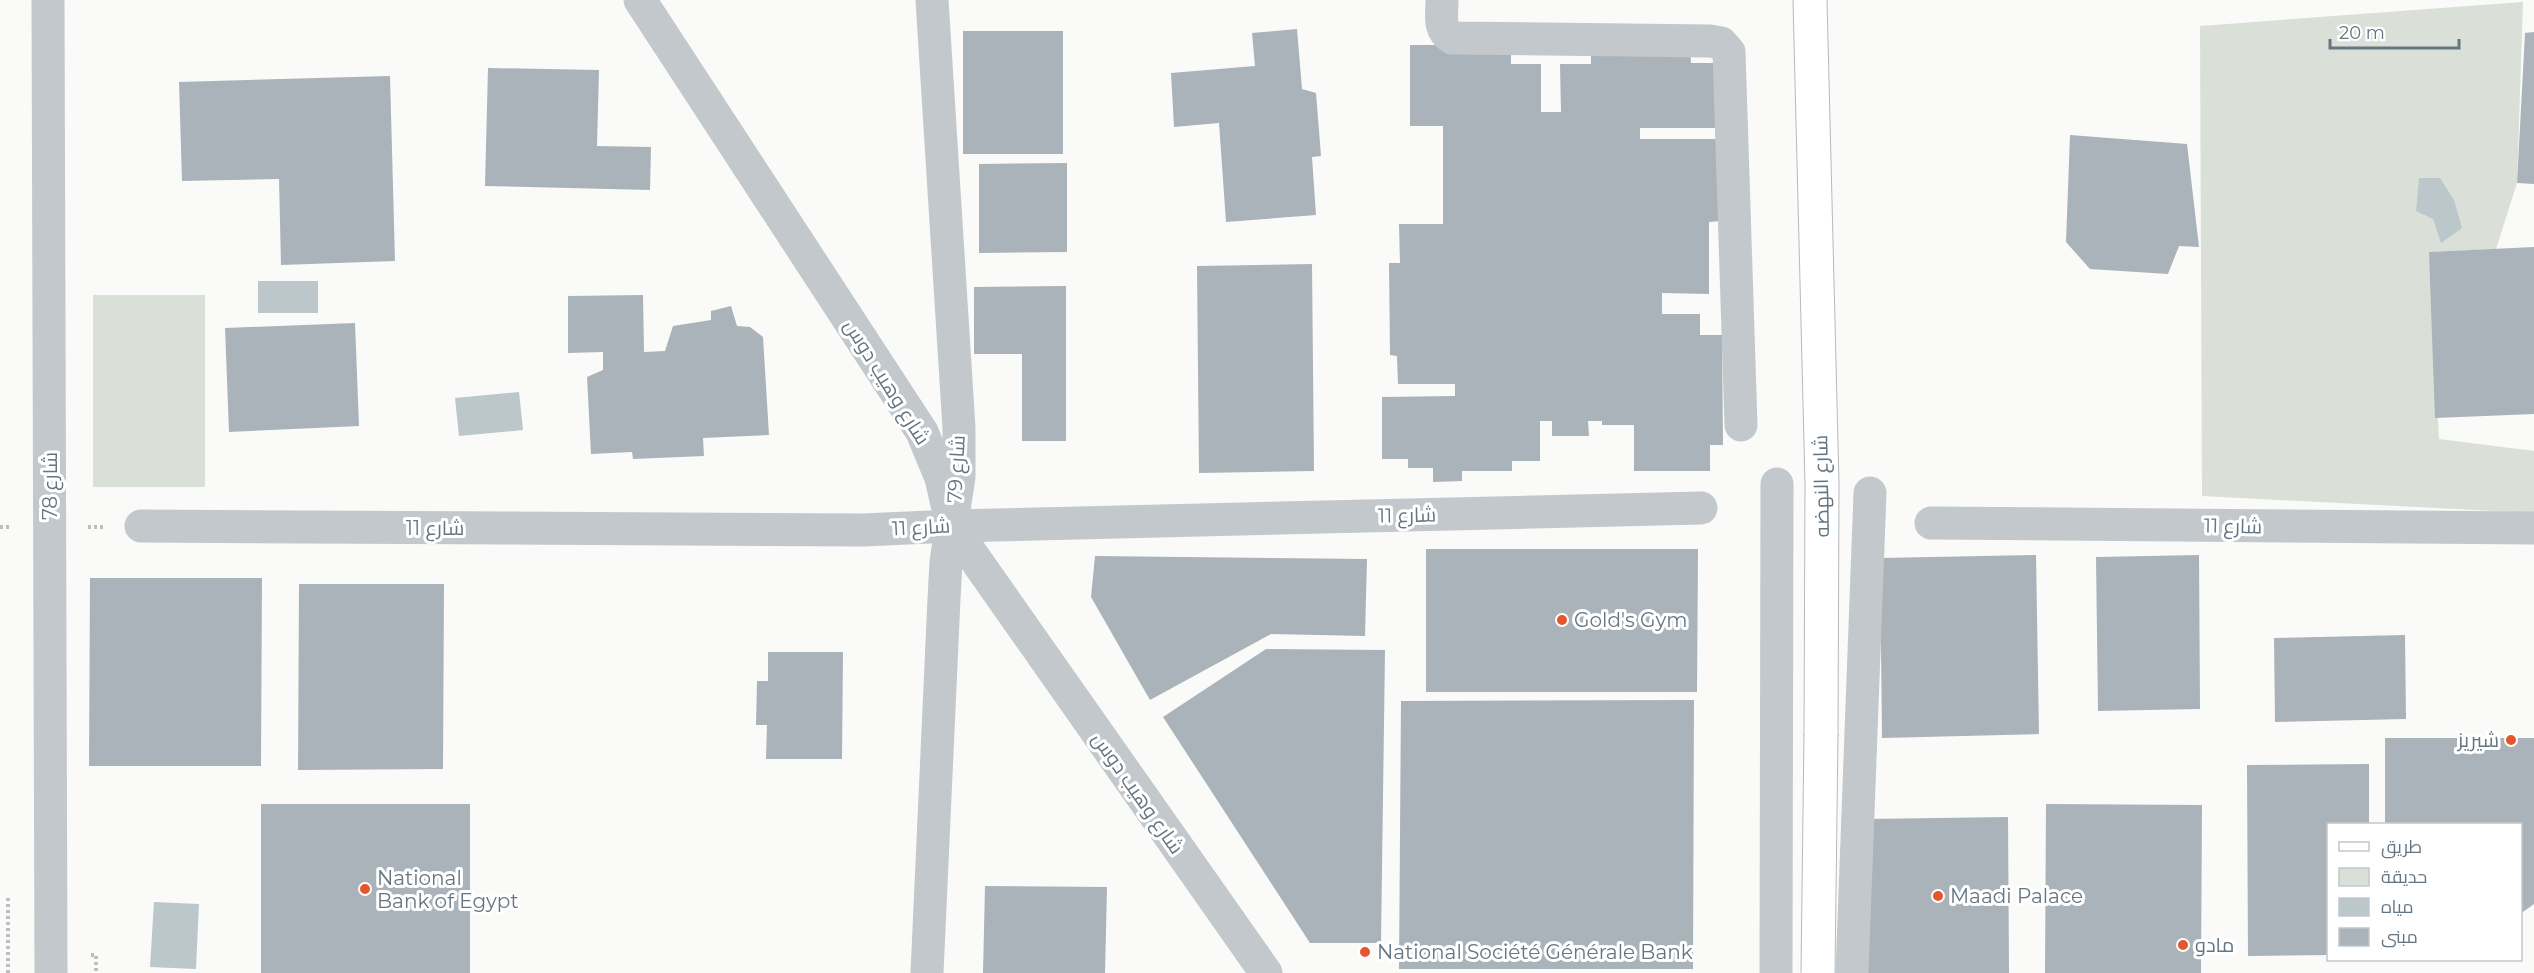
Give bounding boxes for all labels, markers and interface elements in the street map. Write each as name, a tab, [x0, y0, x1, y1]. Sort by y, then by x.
scale bar	[2330, 12, 2459, 50]
text: 20 m	[2339, 22, 2385, 44]
street label: شارع وهيب دوس	[837, 315, 935, 450]
street label: شارع 79	[942, 434, 972, 504]
street label: شارع النهضه	[1808, 434, 1836, 537]
street label: شارع 78	[38, 452, 64, 520]
street label: شارع 11	[1378, 502, 1436, 530]
street label: شارع 11	[891, 513, 951, 543]
street label: شارع 11	[2204, 513, 2262, 541]
street label: شارع 11	[406, 516, 464, 542]
place label: Gold's Gym	[1574, 608, 1688, 632]
marker: Gold's Gym	[1555, 613, 1569, 627]
street label: شارع وهيب دوس	[1086, 728, 1189, 860]
place label: شيريز	[2457, 728, 2499, 752]
marker: شيريز	[2504, 733, 2518, 747]
legend	[2327, 823, 2522, 961]
text: طريق	[2381, 836, 2422, 859]
place label: National Bank of Egypt	[377, 866, 519, 913]
text: حديقة	[2381, 866, 2427, 888]
marker: National Bank of Egypt	[358, 882, 372, 896]
place label: Maadi Palace	[1950, 884, 2083, 908]
marker: Maadi Palace	[1931, 889, 1945, 903]
text: مياه	[2381, 896, 2414, 918]
text: مبنى	[2381, 926, 2418, 948]
place label: مادو	[2195, 933, 2234, 957]
marker: مادو	[2176, 938, 2190, 952]
place label: National Société Générale Bank	[1377, 940, 1693, 964]
marker: National Société Générale Bank	[1358, 945, 1372, 959]

